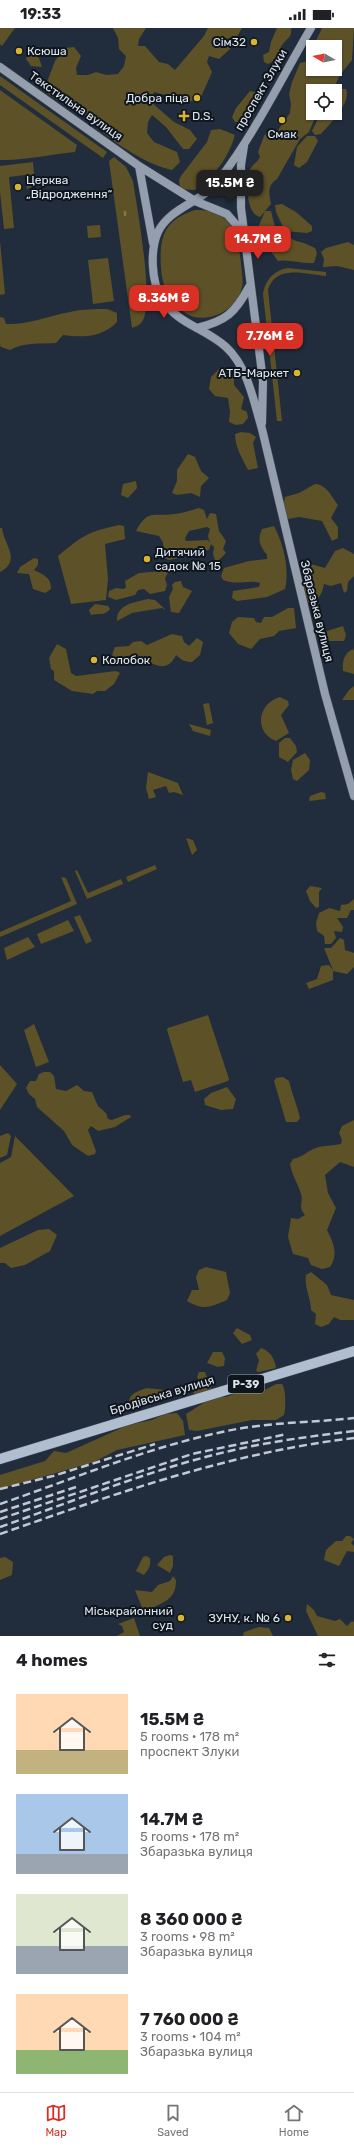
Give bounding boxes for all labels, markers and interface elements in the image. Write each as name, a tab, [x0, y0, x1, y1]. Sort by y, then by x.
text: 19:33	[20, 5, 61, 23]
place label: Сім32	[213, 35, 246, 49]
marker: Сім32	[249, 37, 259, 47]
north arrow	[306, 40, 342, 76]
map controls	[306, 40, 342, 120]
place label: Ксюша	[27, 44, 67, 58]
marker: Ксюша	[14, 46, 24, 56]
street label: проспект Злуки	[232, 47, 290, 133]
street label: Текстильна вулиця	[27, 68, 125, 144]
button: locate	[306, 84, 342, 120]
place label: Добра піца	[126, 91, 189, 105]
marker: Добра піца	[192, 93, 202, 103]
place label: D.S.	[192, 109, 214, 123]
marker: D.S.	[179, 111, 189, 121]
marker: Смак	[277, 115, 287, 125]
place label: Смак	[267, 127, 297, 141]
pin: 15.5M ₴	[193, 170, 267, 204]
place label: Церква „Відродження“	[26, 173, 113, 201]
text: 15.5M ₴	[205, 175, 255, 190]
marker: Церква „Відродження“	[13, 182, 23, 192]
pin: 14.7M ₴	[221, 226, 295, 260]
text: 14.7M ₴	[234, 231, 282, 246]
pin: 8.36M ₴	[127, 285, 201, 319]
text: 8.36M ₴	[138, 290, 190, 305]
pin: 7.76M ₴	[233, 323, 307, 357]
text: 7.76M ₴	[246, 328, 294, 343]
place label: АТБ-Маркет	[218, 366, 289, 380]
marker: АТБ-Маркет	[292, 368, 302, 378]
place label: Дитячий садок № 15	[155, 545, 221, 573]
marker: Дитячий садок № 15	[142, 554, 152, 564]
street label: Збаразька вулиця	[298, 559, 336, 663]
place label: Колобок	[102, 653, 151, 667]
marker: Колобок	[89, 655, 99, 665]
street label: Бродівська вулиця	[108, 1372, 216, 1418]
road number: Р-39	[228, 1375, 264, 1393]
place label: Міськрайонний суд	[84, 1604, 173, 1632]
place label: ЗУНУ, к. № 6	[208, 1611, 280, 1625]
marker: Міськрайонний суд	[176, 1613, 186, 1623]
marker: ЗУНУ, к. № 6	[283, 1613, 293, 1623]
icon: filters	[316, 1649, 338, 1671]
text: 4 homes	[16, 1650, 88, 1670]
text: 15.5M ₴	[140, 1709, 204, 1729]
icon: home	[48, 1710, 96, 1758]
text: 5 rooms · 178 m²	[140, 1729, 239, 1744]
text: проспект Злуки	[140, 1744, 240, 1759]
text: 14.7M ₴	[140, 1809, 203, 1829]
icon: home	[48, 1810, 96, 1858]
text: 5 rooms · 178 m²	[140, 1829, 239, 1844]
text: Збаразька вулиця	[140, 1844, 253, 1859]
text: 8 360 000 ₴	[140, 1909, 242, 1929]
icon: home	[48, 1910, 96, 1958]
text: 3 rooms · 98 m²	[140, 1929, 235, 1944]
text: Збаразька вулиця	[140, 1944, 253, 1959]
text: 7 760 000 ₴	[140, 2009, 239, 2029]
icon: home	[48, 2010, 96, 2058]
text: 3 rooms · 104 m²	[140, 2029, 241, 2044]
text: Збаразька вулиця	[140, 2044, 253, 2059]
tab: Map	[45, 2102, 67, 2139]
tab: Saved	[157, 2102, 189, 2139]
tab: Home	[279, 2102, 309, 2139]

